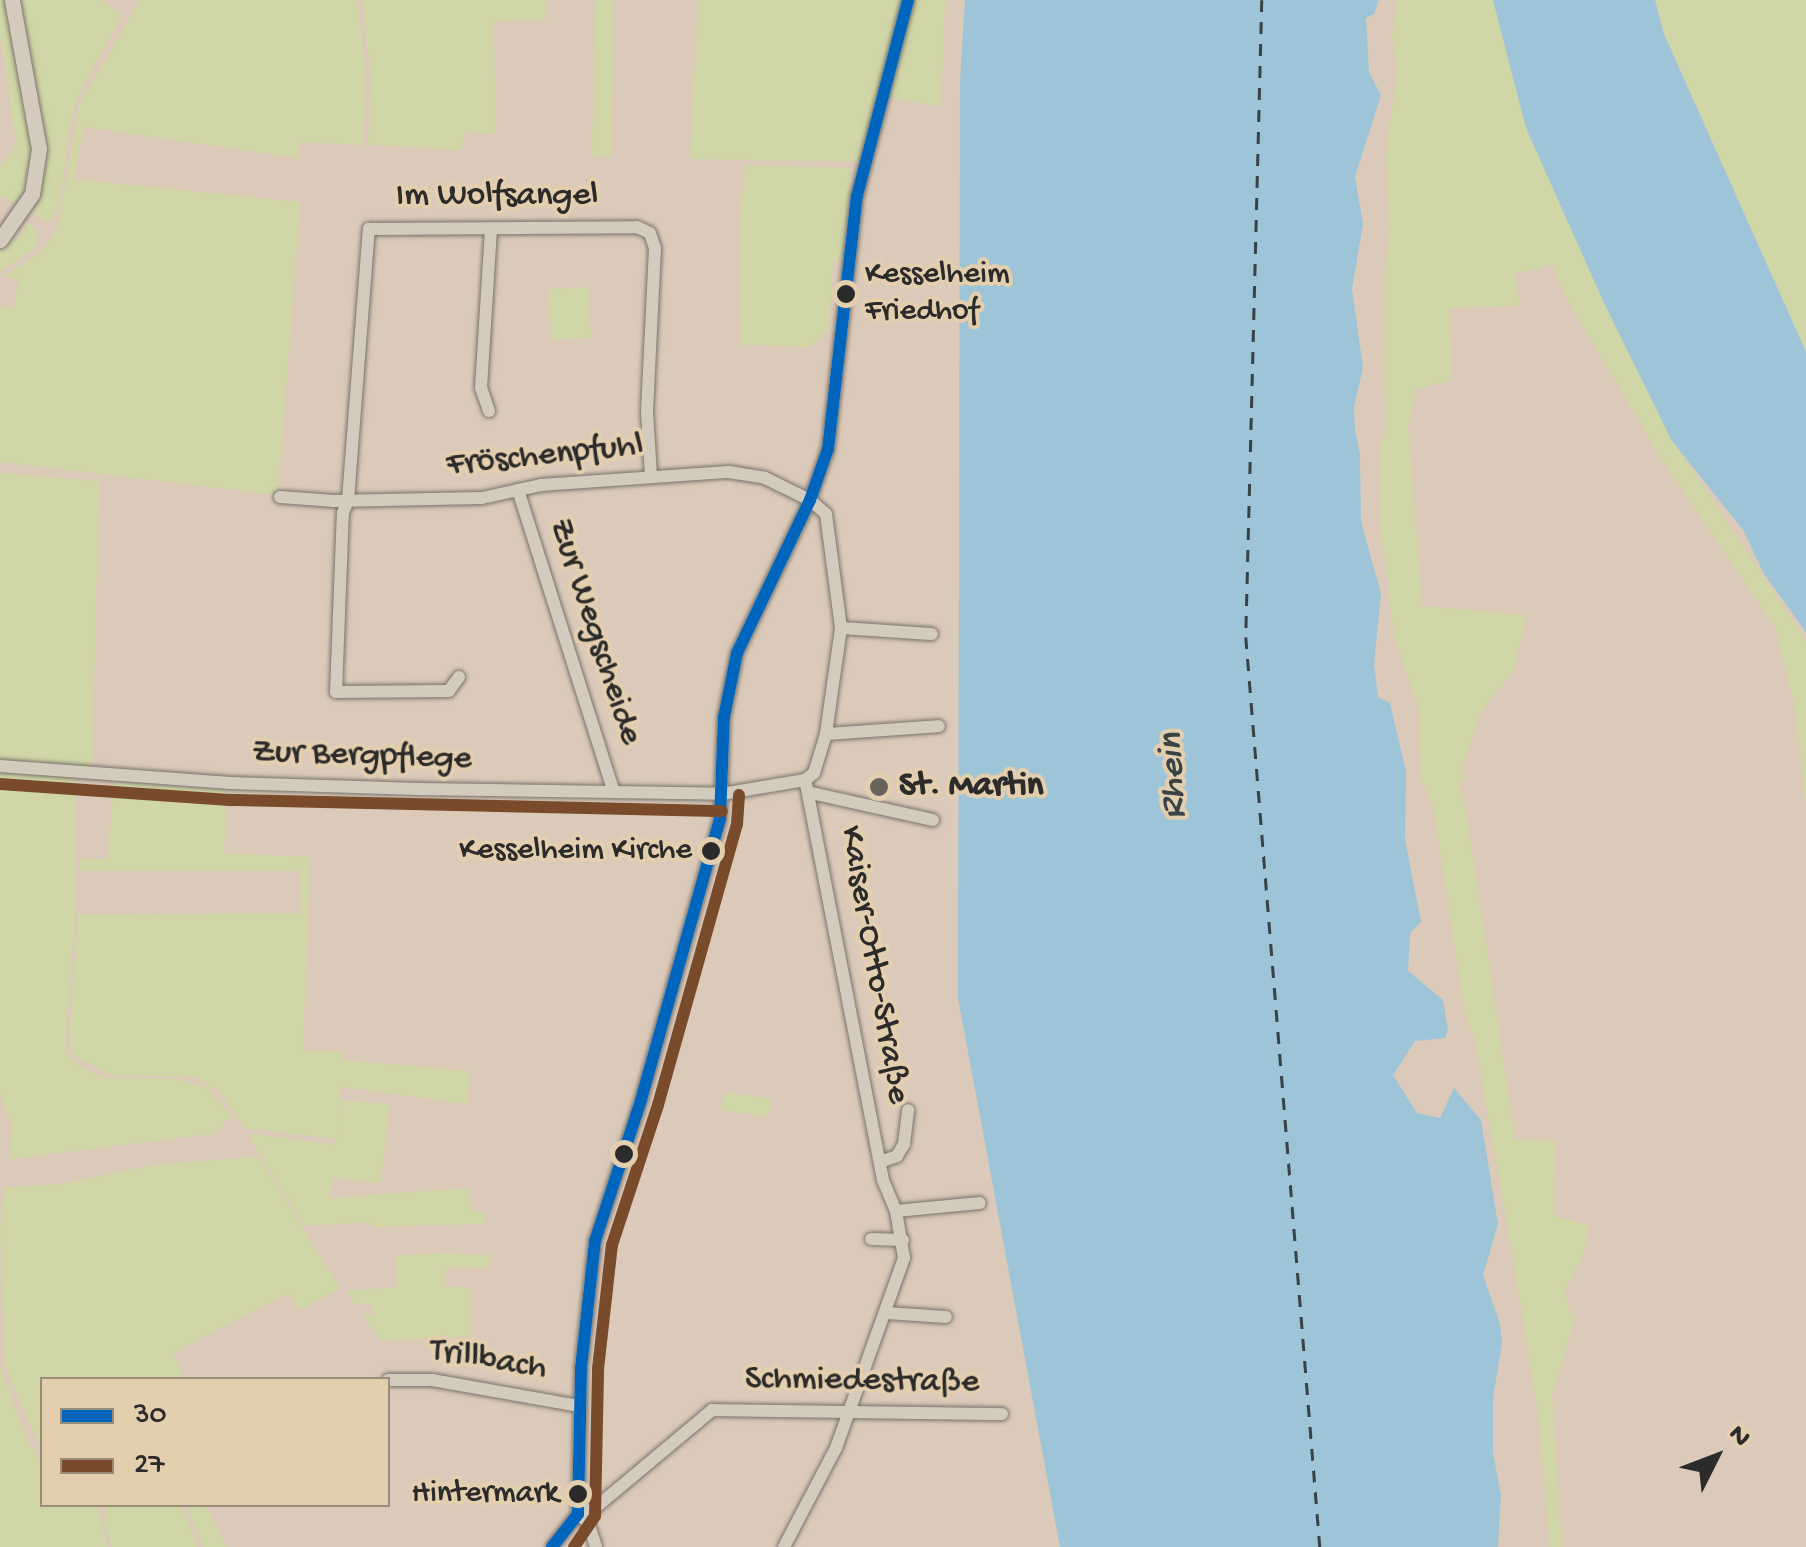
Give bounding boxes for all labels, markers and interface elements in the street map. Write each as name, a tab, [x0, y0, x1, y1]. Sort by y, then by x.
street label: Im Wolfsangel	[396, 176, 598, 218]
place label: Kesselheim Friedhof	[865, 257, 1010, 332]
marker: Kesselheim Friedhof	[836, 284, 856, 304]
street label: Fröschenpfuhl	[445, 426, 645, 488]
street label: Zur Wegscheide	[538, 514, 650, 750]
street label: Zur Bergpflege	[251, 732, 473, 782]
water label: Rhein	[1151, 732, 1199, 820]
place label: St. Martin	[899, 766, 1043, 808]
marker: St. Martin	[868, 776, 890, 798]
street label: Kaiser-Otto-Straße	[828, 823, 918, 1107]
place label: Kesselheim Kirche	[459, 832, 692, 870]
marker: Kesselheim Kirche	[701, 841, 721, 861]
unlabelled marker	[614, 1144, 634, 1164]
street label: Trillbach	[427, 1331, 549, 1391]
street label: Schmiedestraße	[744, 1359, 980, 1405]
legend	[40, 1377, 390, 1507]
text: 30	[134, 1399, 167, 1434]
north arrow	[1666, 1407, 1766, 1507]
text: N	[1720, 1419, 1757, 1454]
text: 27	[134, 1449, 164, 1484]
place label: Hintermark	[412, 1475, 559, 1513]
marker: Hintermark	[568, 1484, 588, 1504]

